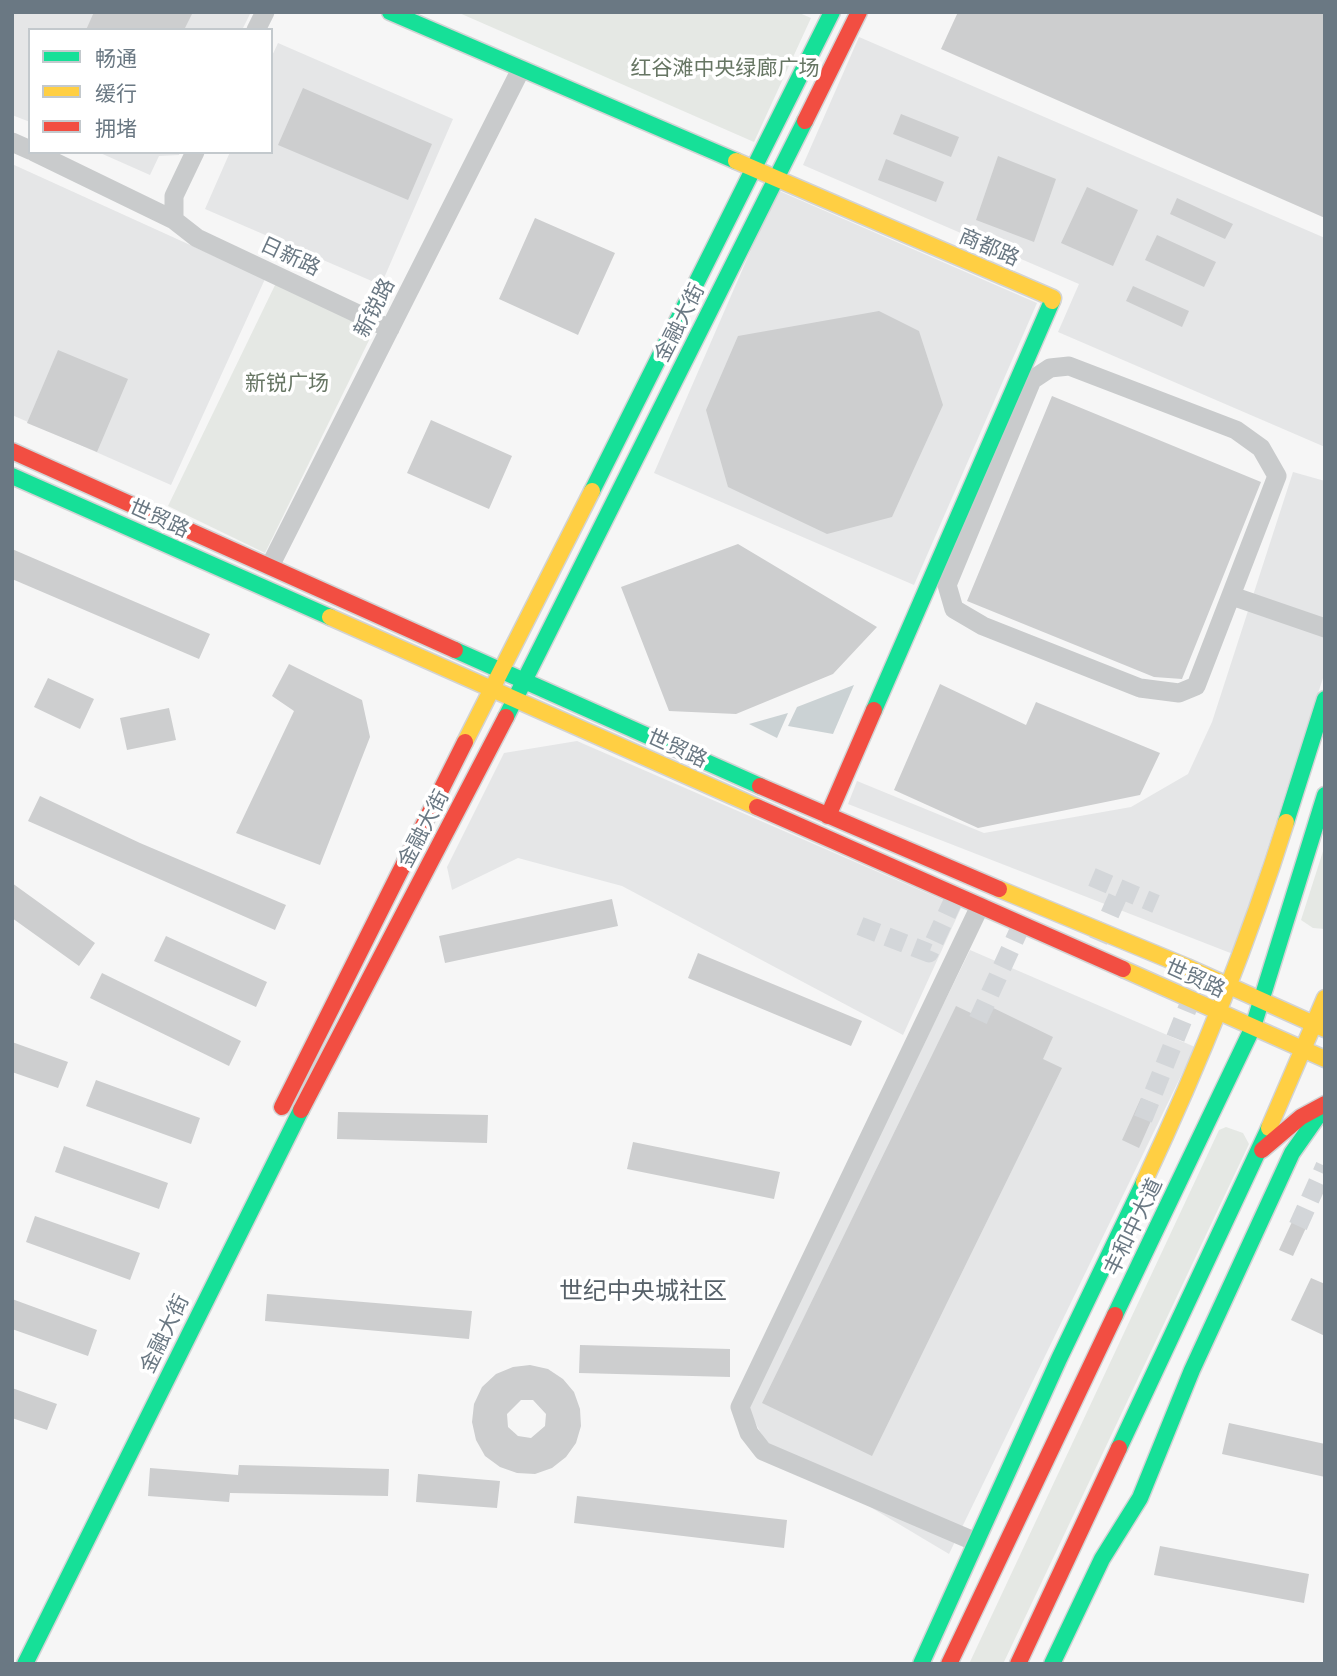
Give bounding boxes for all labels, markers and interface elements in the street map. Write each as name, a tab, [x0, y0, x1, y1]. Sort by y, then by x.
legend	[28, 28, 273, 154]
text: 畅通	[95, 46, 137, 71]
park label: 红谷滩中央绿廊广场	[631, 56, 819, 82]
text: 缓行	[95, 81, 137, 106]
text: 拥堵	[95, 116, 137, 141]
street label: 商都路	[955, 224, 1023, 272]
street label: 日新路	[256, 232, 324, 282]
street label: 新锐路	[349, 274, 401, 342]
street label: 金融大街	[650, 280, 710, 366]
park label: 新锐广场	[245, 371, 329, 397]
street label: 世贸路	[125, 495, 193, 543]
street label: 世贸路	[643, 725, 711, 773]
street label: 金融大街	[393, 786, 455, 872]
street label: 世贸路	[1161, 955, 1229, 1003]
street label: 丰和中大道	[1100, 1174, 1168, 1280]
district label: 世纪中央城社区	[559, 1278, 727, 1306]
street label: 金融大街	[135, 1291, 195, 1377]

